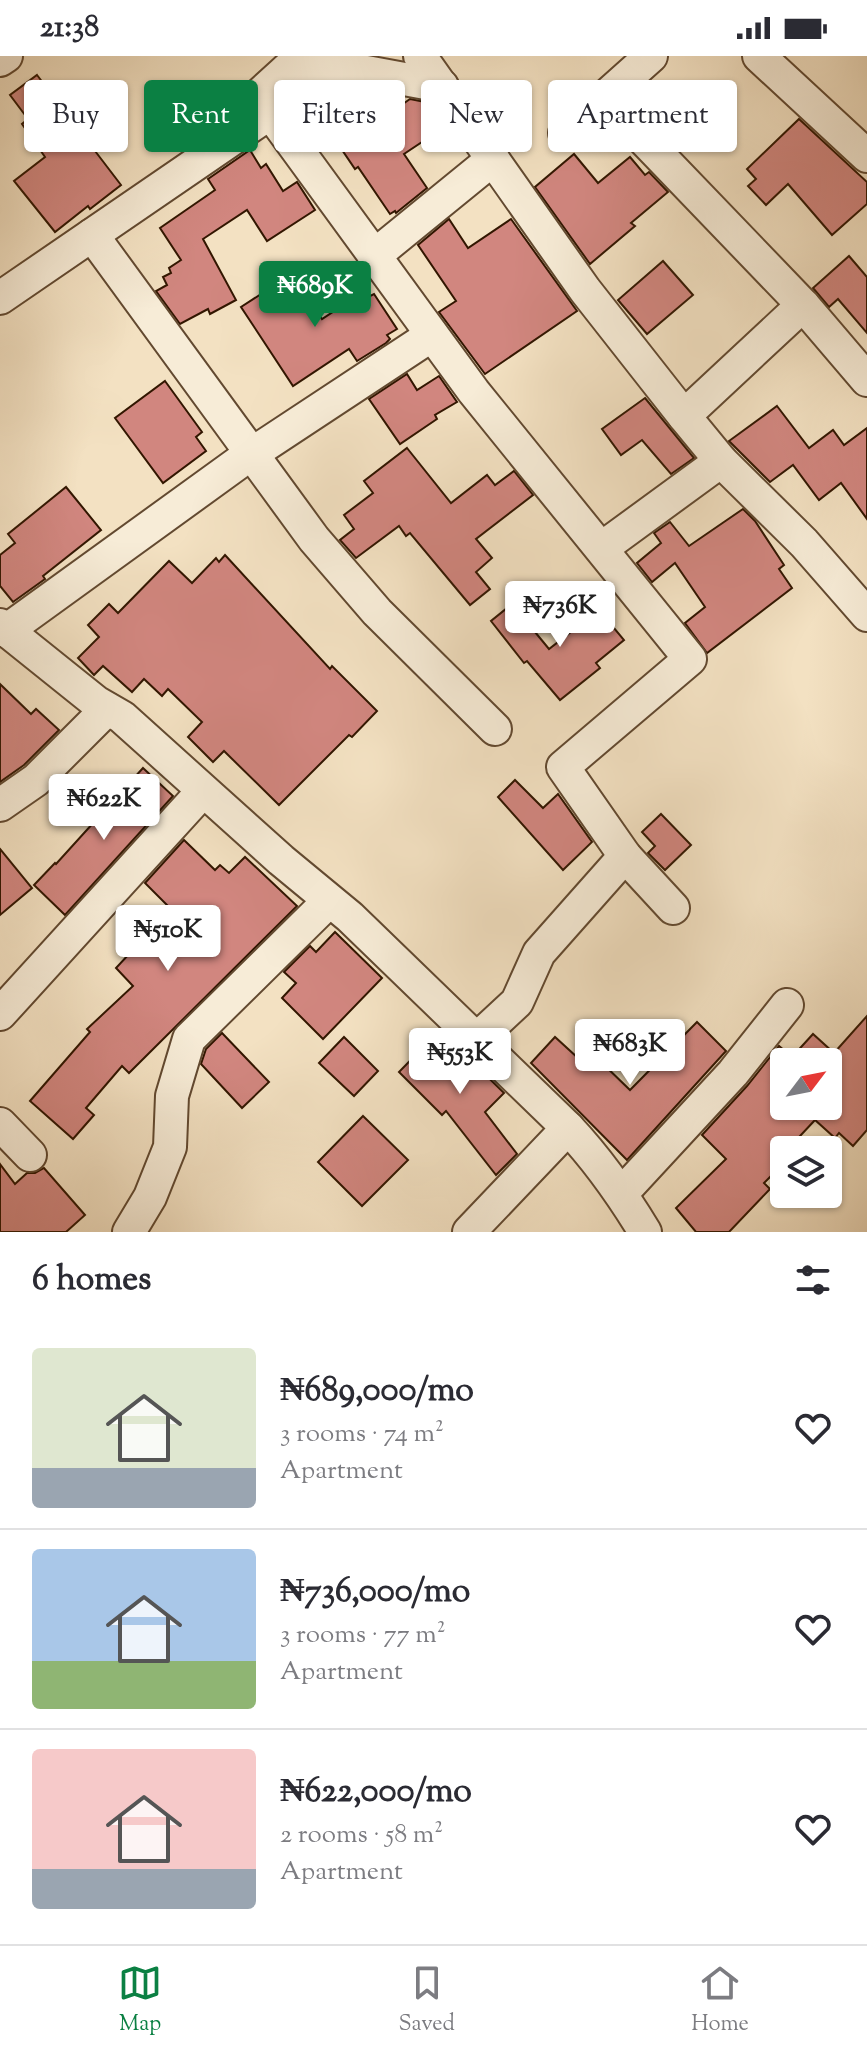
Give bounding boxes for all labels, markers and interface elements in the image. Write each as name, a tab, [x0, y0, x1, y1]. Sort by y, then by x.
text: 21:38	[40, 7, 99, 50]
chip: Buy	[24, 80, 128, 152]
chip: Rent	[144, 80, 258, 152]
chip: Filters	[274, 80, 405, 152]
chip: New	[421, 80, 532, 152]
chip: Apartment	[548, 80, 737, 152]
pin: ₦689K	[259, 261, 371, 329]
text: ₦689K	[277, 268, 353, 305]
pin: ₦736K	[504, 581, 616, 649]
text: ₦736K	[523, 588, 597, 625]
pin: ₦622K	[48, 774, 160, 842]
text: ₦622K	[67, 781, 141, 818]
pin: ₦510K	[112, 905, 224, 973]
text: ₦510K	[134, 912, 202, 949]
pin: ₦683K	[574, 1019, 686, 1087]
text: ₦683K	[593, 1026, 667, 1063]
pin: ₦553K	[404, 1028, 516, 1096]
text: ₦553K	[427, 1035, 493, 1072]
north arrow	[770, 1048, 842, 1120]
map controls	[770, 1048, 842, 1208]
button: layers	[770, 1136, 842, 1208]
text: 6 homes	[32, 1256, 151, 1305]
icon: filters	[791, 1258, 835, 1302]
text: ₦689,000/mo	[280, 1367, 474, 1416]
icon: home	[96, 1380, 192, 1476]
icon: heart	[791, 1406, 835, 1450]
text: 3 rooms · 74 m²	[280, 1416, 444, 1453]
text: Apartment	[280, 1453, 403, 1490]
text: ₦736,000/mo	[280, 1568, 470, 1617]
icon: home	[96, 1581, 192, 1677]
icon: heart	[791, 1607, 835, 1651]
text: 3 rooms · 77 m²	[280, 1617, 445, 1654]
text: Apartment	[280, 1654, 403, 1691]
text: ₦622,000/mo	[280, 1768, 472, 1817]
icon: home	[96, 1781, 192, 1877]
icon: heart	[791, 1807, 835, 1851]
text: 2 rooms · 58 m²	[280, 1817, 443, 1854]
text: Apartment	[280, 1854, 403, 1891]
tab: Map	[118, 1961, 162, 2041]
tab: Saved	[398, 1961, 455, 2041]
tab: Home	[691, 1961, 749, 2041]

